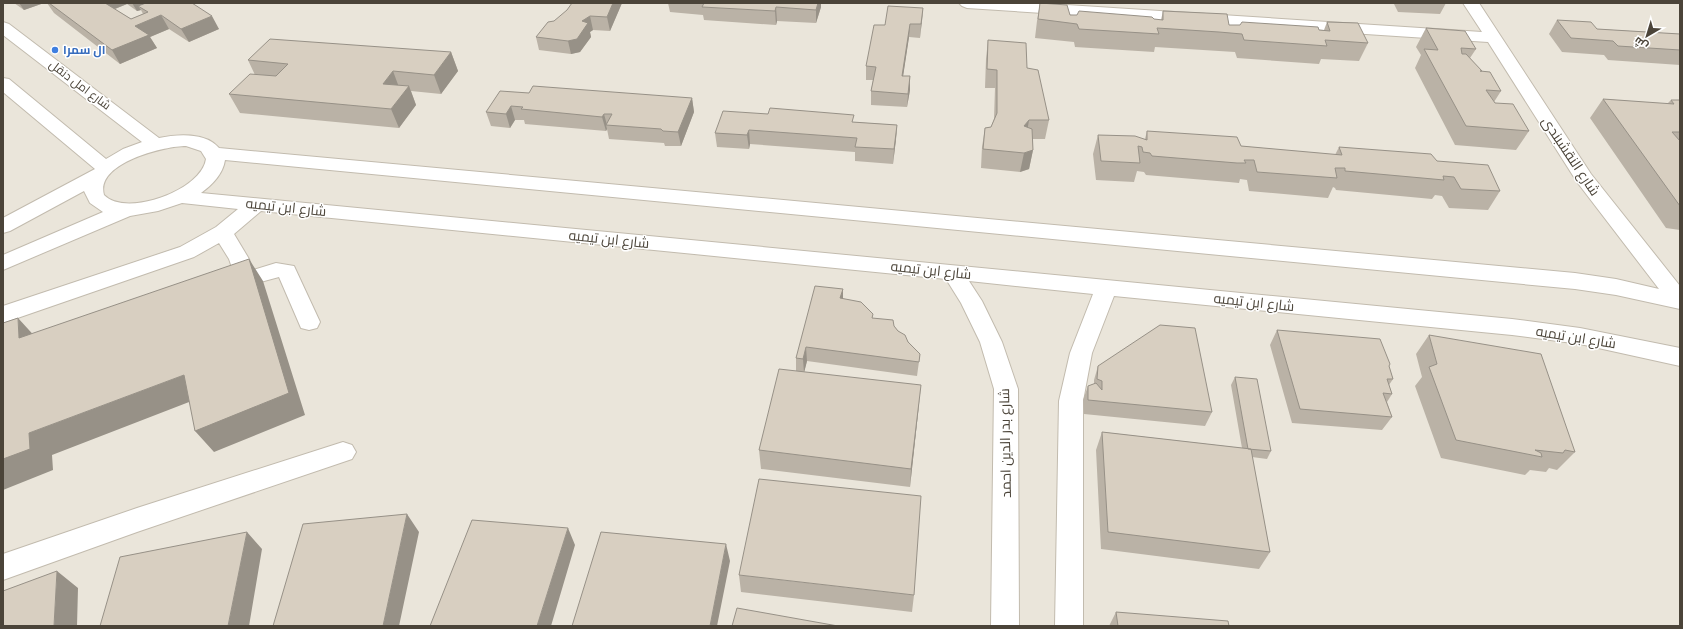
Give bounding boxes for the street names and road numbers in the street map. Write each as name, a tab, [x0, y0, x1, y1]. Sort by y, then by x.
street label: شارع امل دنقل	[46, 57, 114, 114]
street label: شارع النقشبندى	[1538, 114, 1603, 199]
street label: شارع ابن تيميه	[245, 195, 327, 220]
street label: شارع ابن تيميه	[568, 227, 650, 252]
street label: شارع ابن تيميه	[890, 258, 972, 283]
street label: شارع ابن تيميه	[1213, 290, 1295, 315]
street label: شارع ابن تيميه	[1535, 323, 1617, 352]
street label: شارع بدر الدين احمد	[996, 388, 1015, 498]

